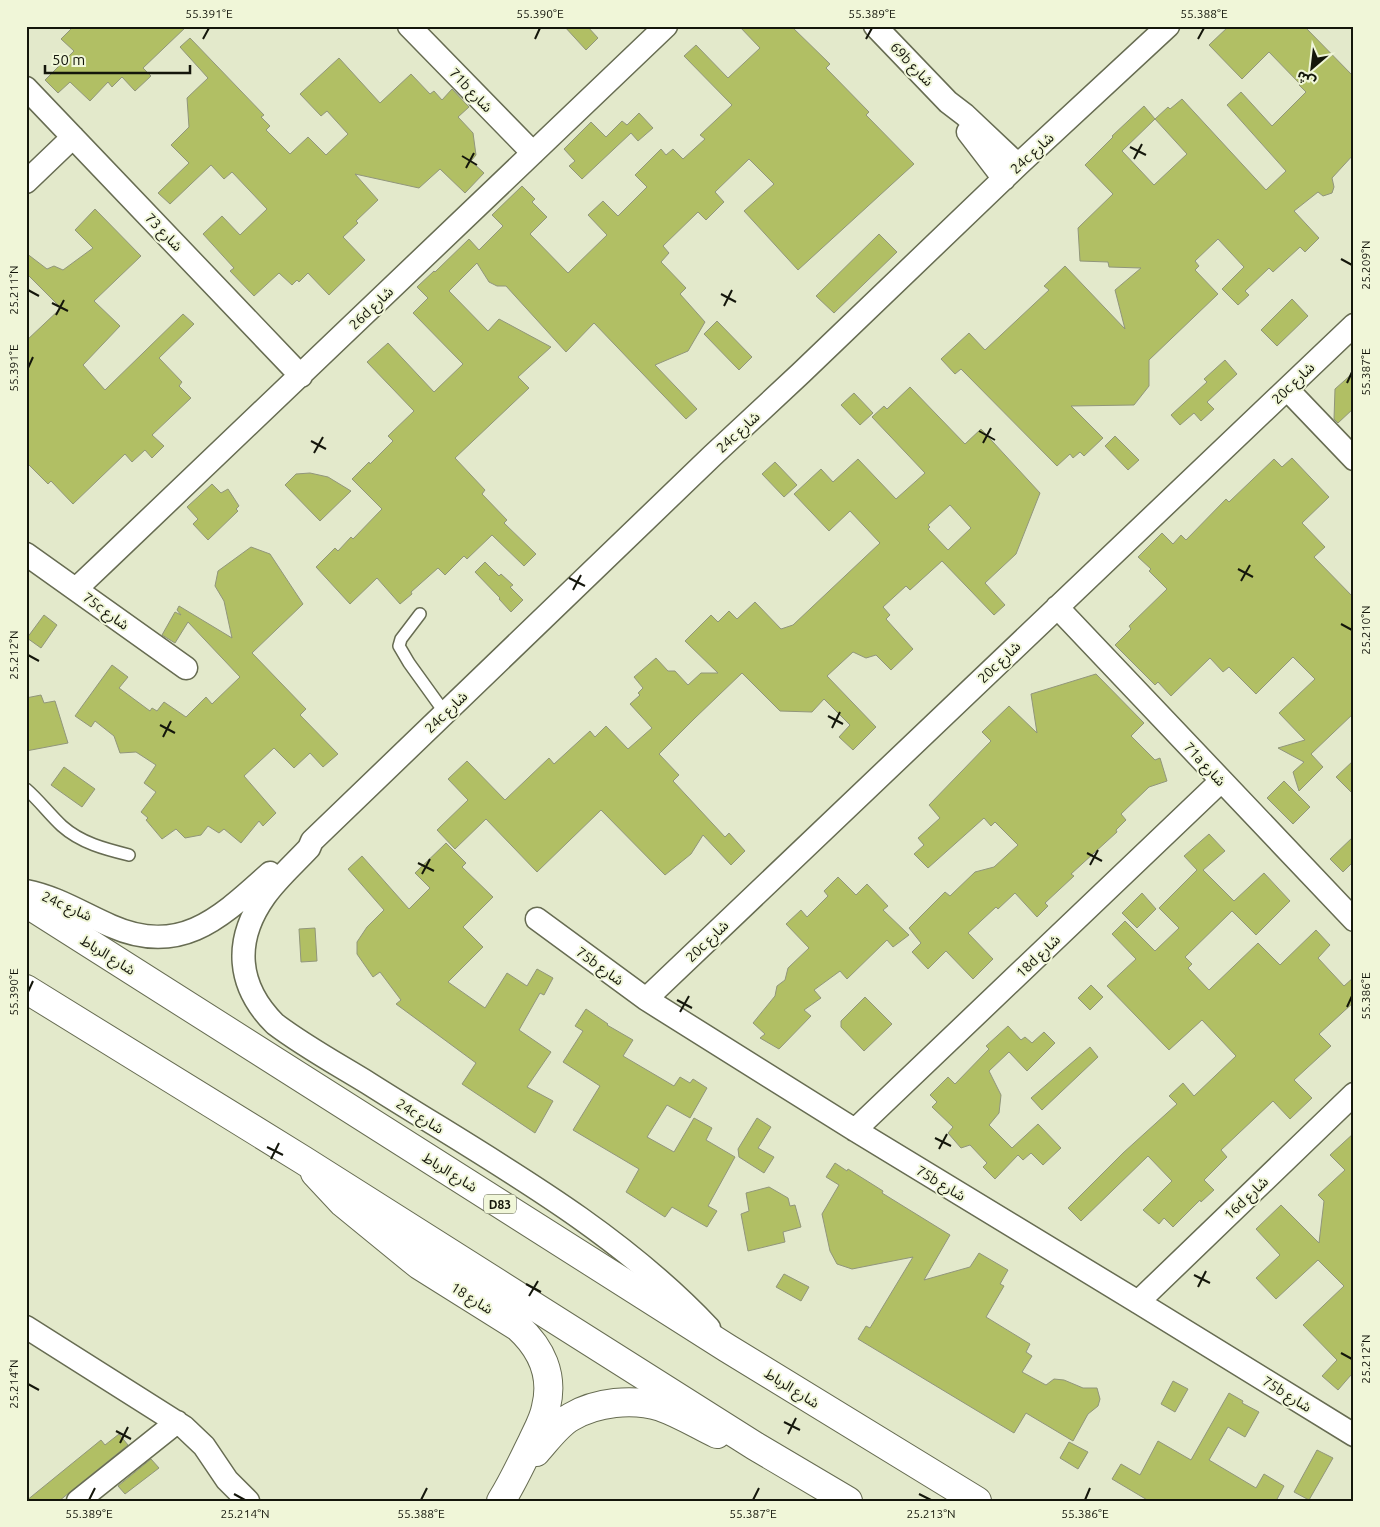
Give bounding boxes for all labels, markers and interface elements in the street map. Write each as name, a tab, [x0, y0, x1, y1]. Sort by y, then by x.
text: 55.391°E	[185, 7, 233, 20]
text: 55.390°E	[516, 7, 564, 20]
text: 55.389°E	[848, 7, 896, 20]
text: 55.388°E	[1180, 7, 1228, 20]
street label: 69b شارع	[885, 39, 937, 91]
scale bar	[45, 42, 190, 74]
north arrow	[1288, 42, 1338, 92]
text: 50 m	[52, 51, 85, 68]
street label: 71b شارع	[444, 65, 496, 117]
text: ش	[1294, 68, 1318, 91]
street label: 24c شارع	[1007, 129, 1059, 179]
street label: شارع 73	[140, 210, 186, 256]
text: 25.209°N	[1359, 240, 1372, 290]
text: 25.211°N	[7, 265, 20, 315]
street label: 26d شارع	[346, 283, 398, 335]
text: 55.391°E	[7, 344, 20, 392]
text: 55.387°E	[1359, 348, 1372, 396]
street label: 20c شارع	[1268, 359, 1320, 409]
street label: 24c شارع	[713, 408, 765, 458]
street label: 75c شارع	[78, 589, 132, 635]
text: 25.210°N	[1359, 605, 1372, 655]
text: 25.212°N	[7, 630, 20, 680]
street label: 20c شارع	[974, 638, 1026, 688]
street label: 24c شارع	[421, 688, 473, 738]
street label: 71a شارع	[1179, 739, 1229, 791]
street label: 24c شارع	[38, 888, 94, 927]
street label: 20c شارع	[682, 917, 734, 967]
street label: 18d شارع	[1013, 931, 1065, 983]
street label: شارع الرباط	[76, 932, 138, 981]
street label: 75b شارع	[571, 944, 627, 991]
text: 55.390°E	[7, 968, 20, 1016]
text: 55.386°E	[1359, 972, 1372, 1020]
street label: 24c شارع	[392, 1095, 447, 1139]
street label: شارع الرباط	[418, 1149, 480, 1198]
street label: 75b شارع	[912, 1162, 968, 1206]
street label: 16d شارع	[1221, 1173, 1273, 1225]
road number: D83	[484, 1194, 516, 1214]
street label: شارع 18	[447, 1279, 496, 1320]
text: 25.212°N	[1359, 1334, 1372, 1384]
text: 25.214°N	[7, 1359, 20, 1409]
street label: شارع الرباط	[760, 1365, 822, 1414]
street label: 75b شارع	[1258, 1373, 1314, 1418]
text: 55.389°E	[65, 1507, 113, 1520]
text: 25.214°N	[220, 1507, 270, 1520]
text: 55.388°E	[397, 1507, 445, 1520]
text: 55.387°E	[729, 1507, 777, 1520]
text: 25.213°N	[906, 1507, 956, 1520]
text: 55.386°E	[1061, 1507, 1109, 1520]

